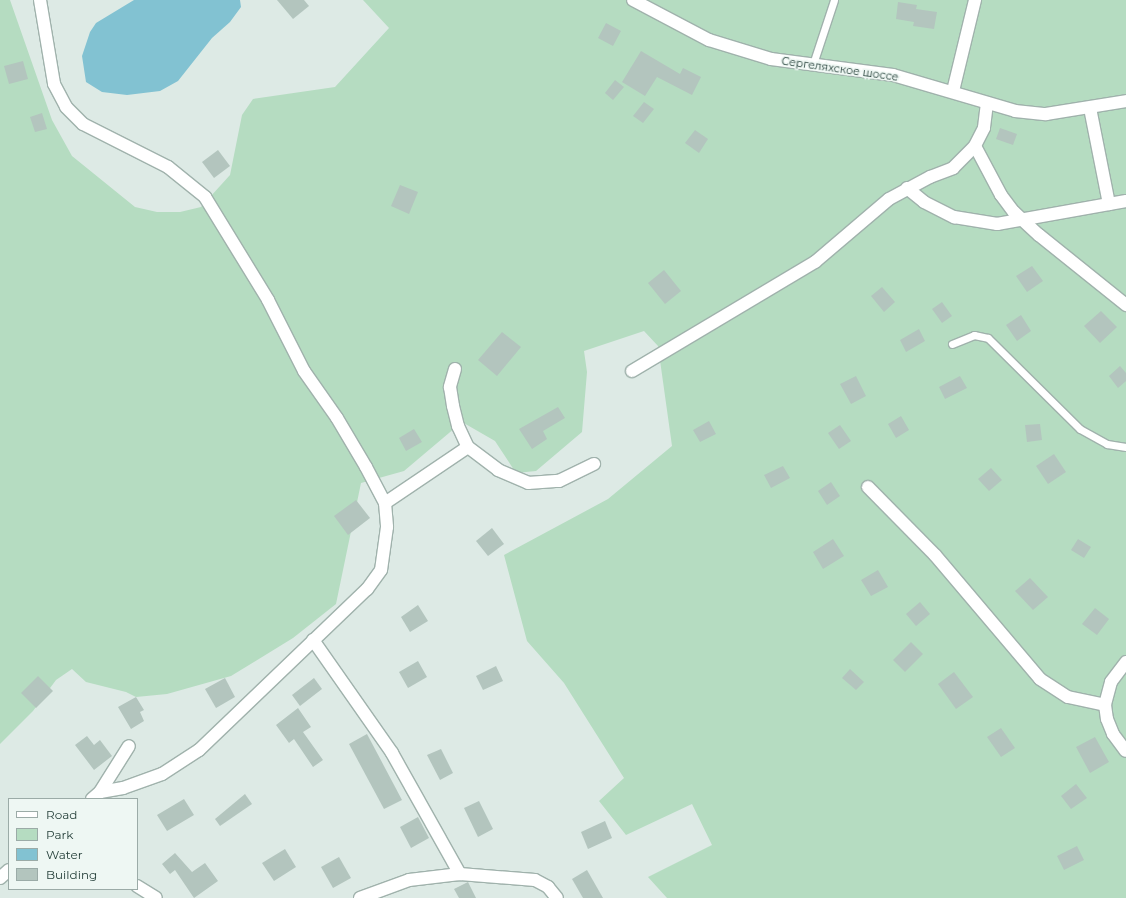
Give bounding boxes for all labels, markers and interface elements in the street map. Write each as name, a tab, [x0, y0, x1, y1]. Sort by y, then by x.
street label: Сергеляхское шоссе	[781, 54, 899, 84]
legend	[8, 798, 138, 890]
text: Road	[46, 807, 77, 822]
text: Park	[46, 827, 73, 842]
text: Water	[46, 847, 82, 862]
text: Building	[46, 867, 97, 882]

